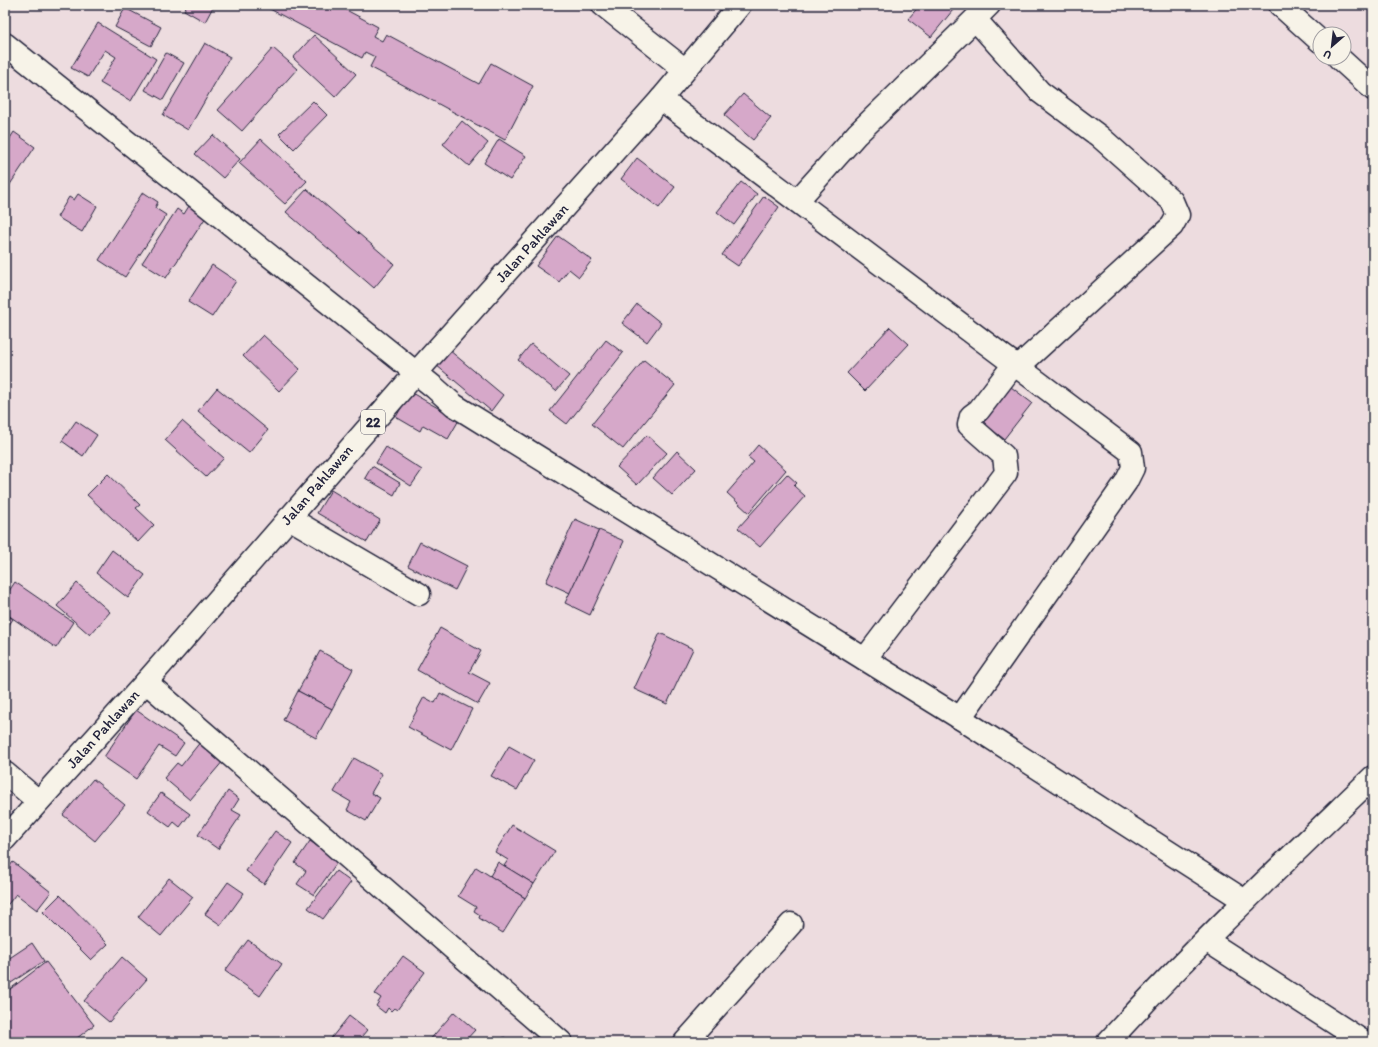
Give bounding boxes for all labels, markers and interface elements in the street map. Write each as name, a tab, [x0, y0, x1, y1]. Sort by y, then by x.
north arrow	[1312, 26, 1352, 66]
text: U	[1321, 47, 1334, 62]
street label: Jalan Pahlawan	[492, 199, 573, 286]
road number: 22	[361, 410, 385, 434]
street label: Jalan Pahlawan	[277, 441, 357, 529]
street label: Jalan Pahlawan	[63, 685, 144, 772]

